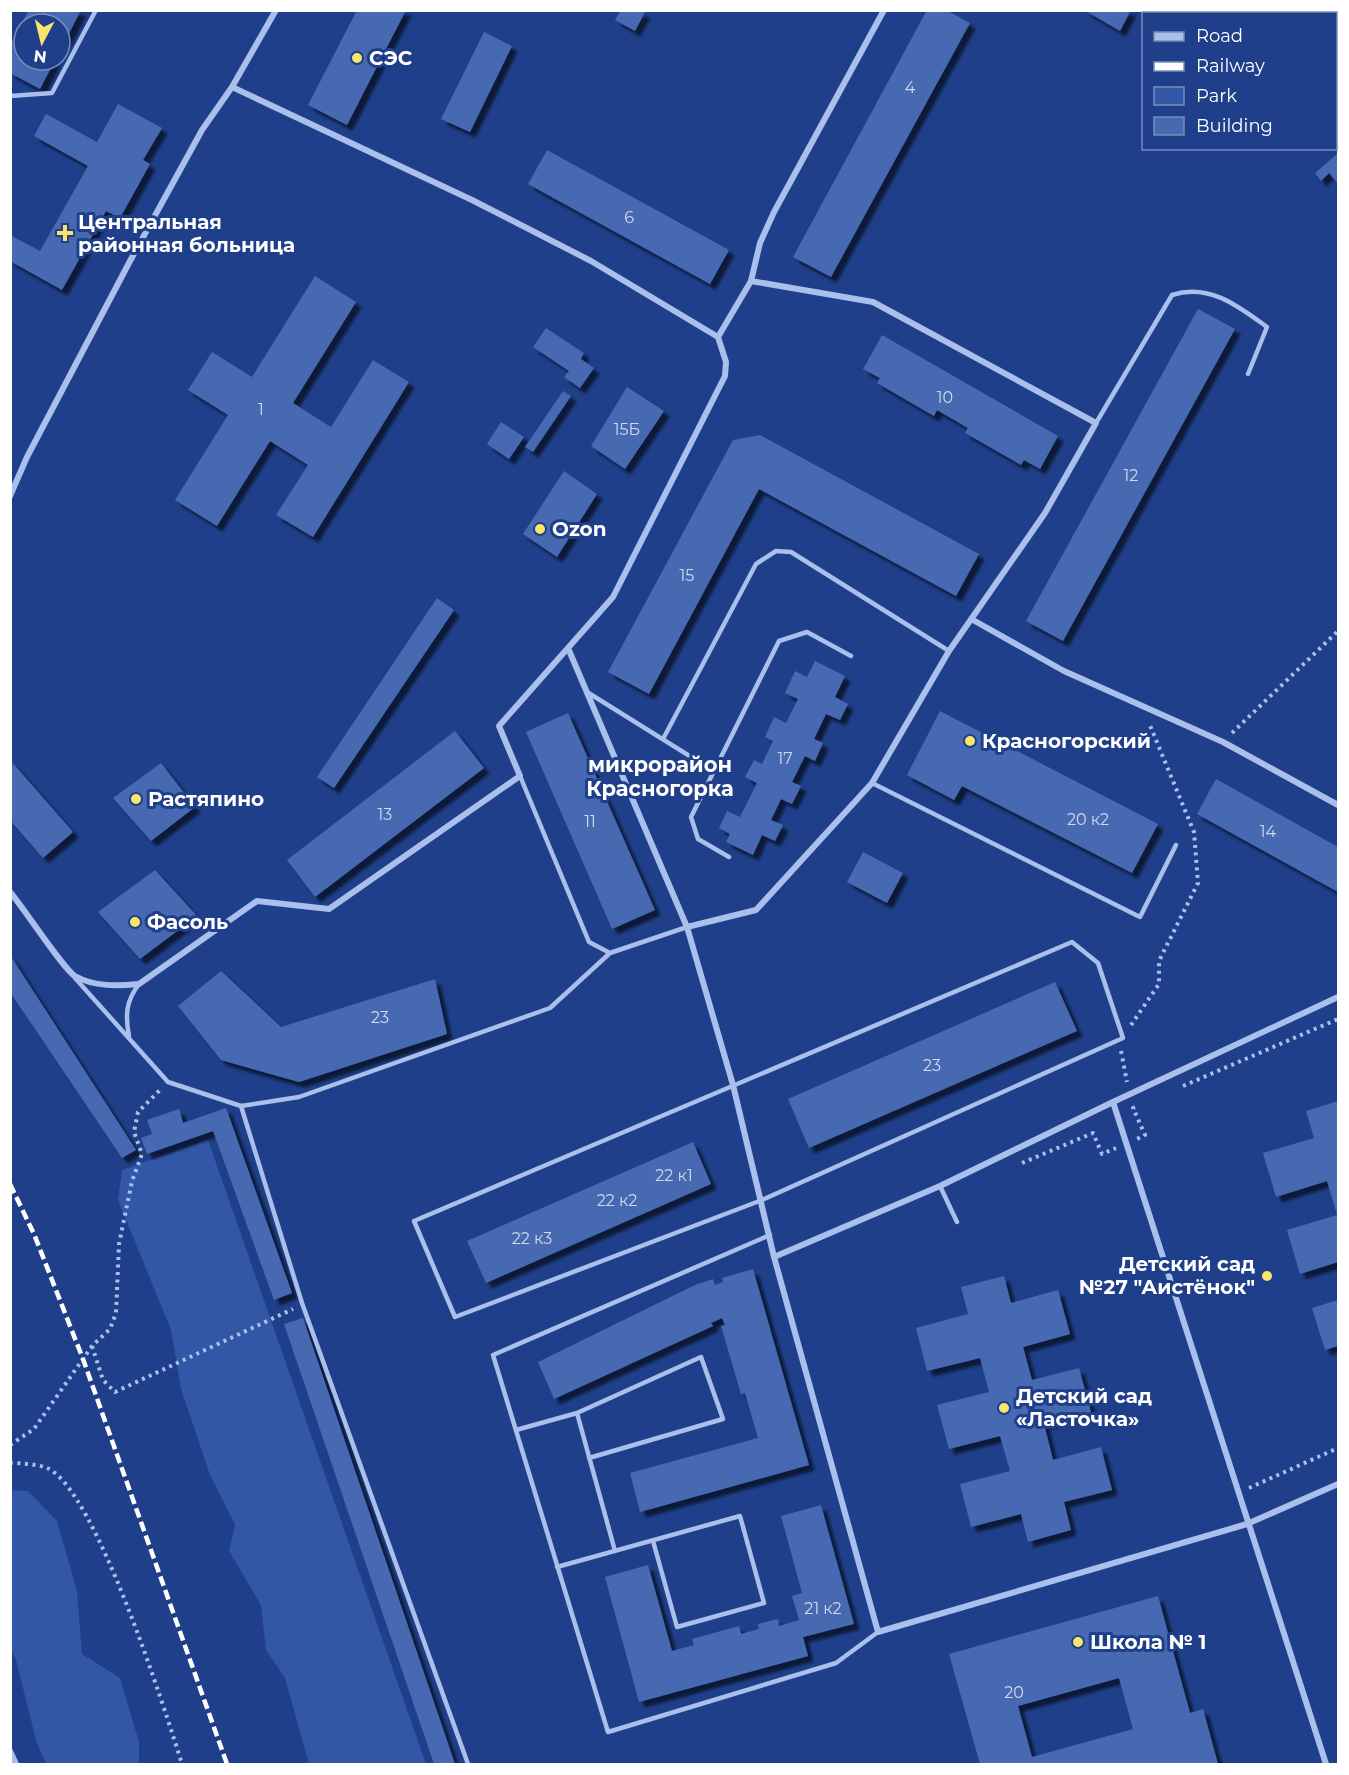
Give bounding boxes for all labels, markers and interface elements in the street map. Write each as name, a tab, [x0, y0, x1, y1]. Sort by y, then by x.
north arrow	[12, 12, 72, 72]
legend	[1142, 12, 1337, 150]
text: Road	[1196, 25, 1243, 47]
text: N	[33, 46, 48, 67]
place label: СЭС	[369, 46, 413, 70]
marker: СЭС	[350, 51, 364, 65]
text: Railway	[1196, 55, 1265, 77]
house number: 4	[905, 78, 916, 97]
text: Park	[1196, 85, 1237, 107]
text: Building	[1196, 115, 1273, 137]
house number: 6	[624, 208, 634, 227]
place label: Центральная районная больница	[78, 210, 295, 257]
marker: Центральная районная больница	[56, 224, 74, 242]
house number: 10	[937, 388, 953, 407]
house number: 1	[258, 400, 264, 419]
house number: 15Б	[614, 420, 640, 439]
house number: 12	[1124, 466, 1138, 485]
place label: Ozon	[552, 517, 607, 541]
marker: Ozon	[533, 522, 547, 536]
house number: 15	[680, 566, 694, 585]
place label: Красногорский	[982, 729, 1151, 753]
marker: Красногорский	[963, 734, 977, 748]
house number: 17	[777, 749, 793, 768]
district label: микрорайон Красногорка	[586, 752, 734, 801]
place label: Растяпино	[148, 787, 264, 811]
marker: Растяпино	[129, 792, 143, 806]
house number: 13	[378, 805, 392, 824]
house number: 20 к2	[1067, 810, 1109, 829]
house number: 11	[584, 812, 596, 831]
house number: 14	[1260, 822, 1277, 841]
place label: Фасоль	[147, 910, 228, 934]
marker: Фасоль	[128, 915, 142, 929]
house number: 23	[371, 1008, 389, 1027]
house number: 23	[923, 1056, 941, 1075]
house number: 22 к1	[655, 1166, 693, 1185]
house number: 22 к2	[597, 1191, 637, 1210]
house number: 22 к3	[512, 1229, 552, 1248]
place label: Детский сад №27 "Аистёнок"	[1079, 1252, 1255, 1299]
marker: Детский сад №27 "Аистёнок"	[1260, 1269, 1274, 1283]
place label: Детский сад «Ласточка»	[1016, 1384, 1152, 1431]
marker: Детский сад «Ласточка»	[997, 1401, 1011, 1415]
house number: 21 к2	[804, 1599, 842, 1618]
place label: Школа № 1	[1090, 1630, 1206, 1654]
marker: Школа № 1	[1071, 1635, 1085, 1649]
house number: 20	[1004, 1683, 1024, 1702]

